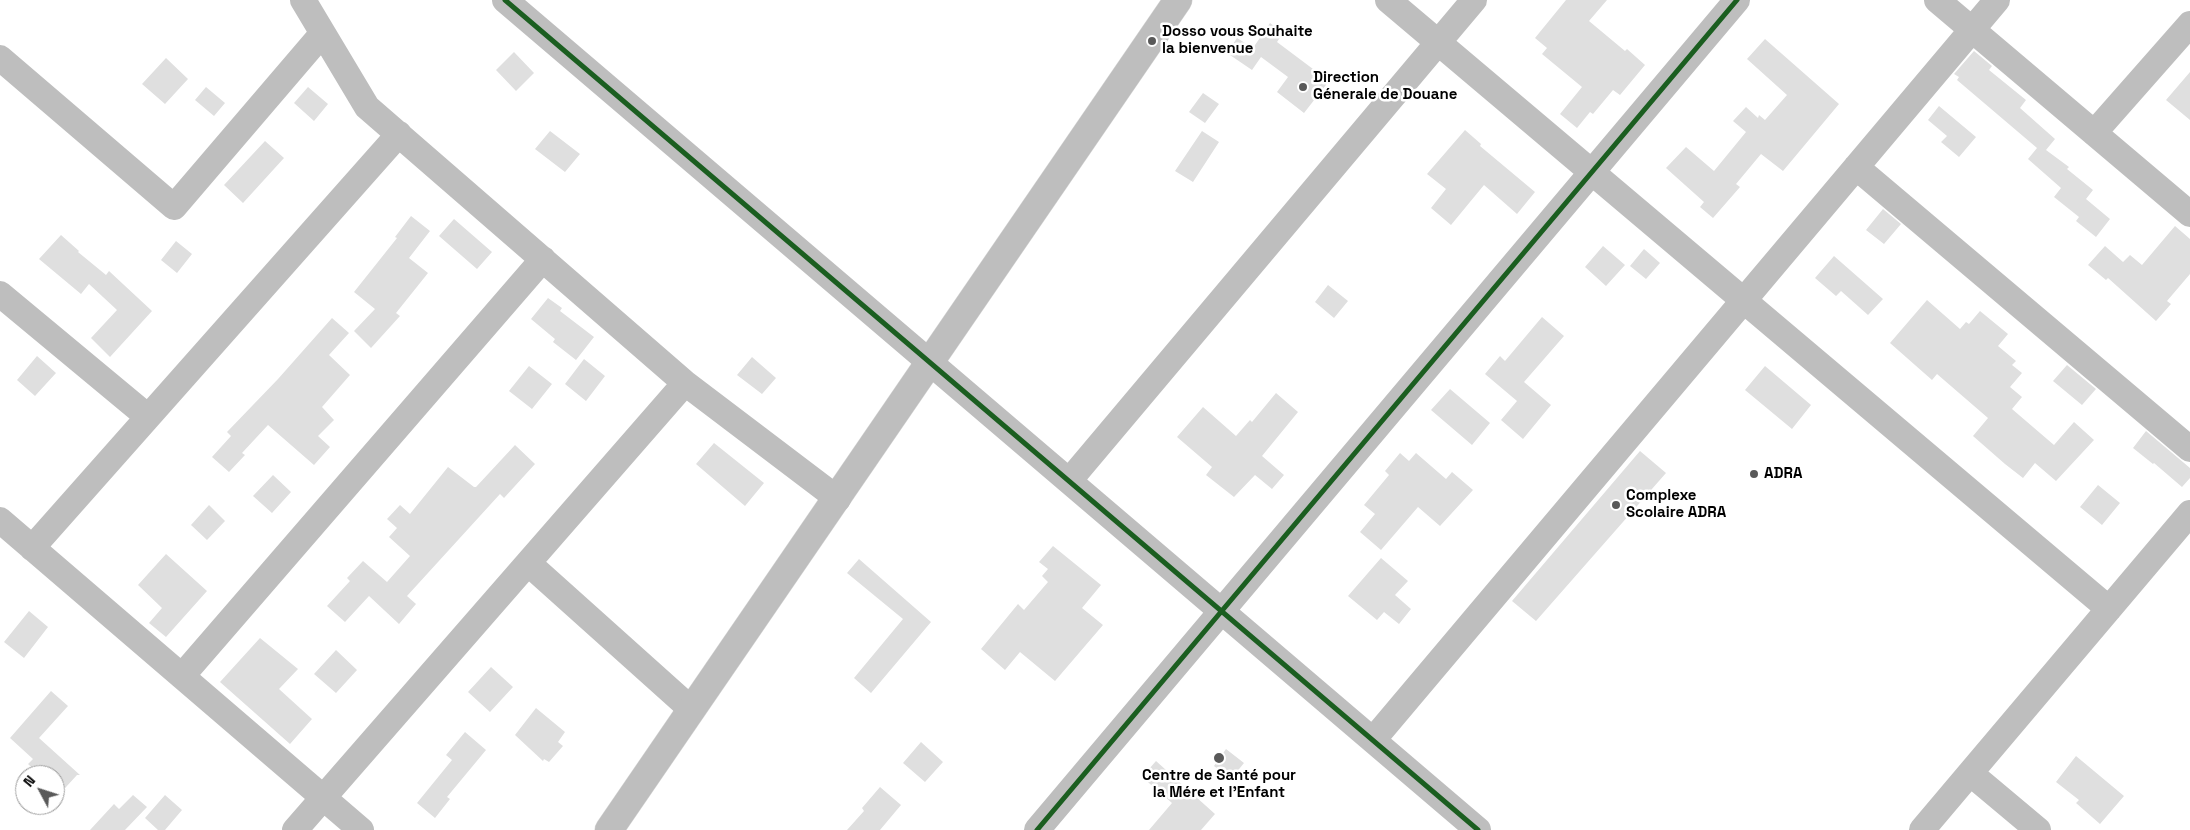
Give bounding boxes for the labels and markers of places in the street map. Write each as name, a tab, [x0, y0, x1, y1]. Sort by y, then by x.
place label: Dosso vous Souhaite la bienvenue	[1162, 23, 1313, 58]
marker: Dosso vous Souhaite la bienvenue	[1146, 35, 1158, 47]
place label: Direction Génerale de Douane	[1313, 69, 1457, 104]
marker: Direction Génerale de Douane	[1297, 81, 1309, 93]
place label: ADRA	[1764, 465, 1802, 483]
marker: ADRA	[1748, 468, 1760, 480]
place label: Complexe Scolaire ADRA	[1626, 487, 1726, 522]
marker: Complexe Scolaire ADRA	[1610, 499, 1622, 511]
marker: Centre de Santé pour la Mére et l'Enfant	[1212, 751, 1226, 765]
place label: Centre de Santé pour la Mére et l'Enfant	[1142, 767, 1296, 802]

